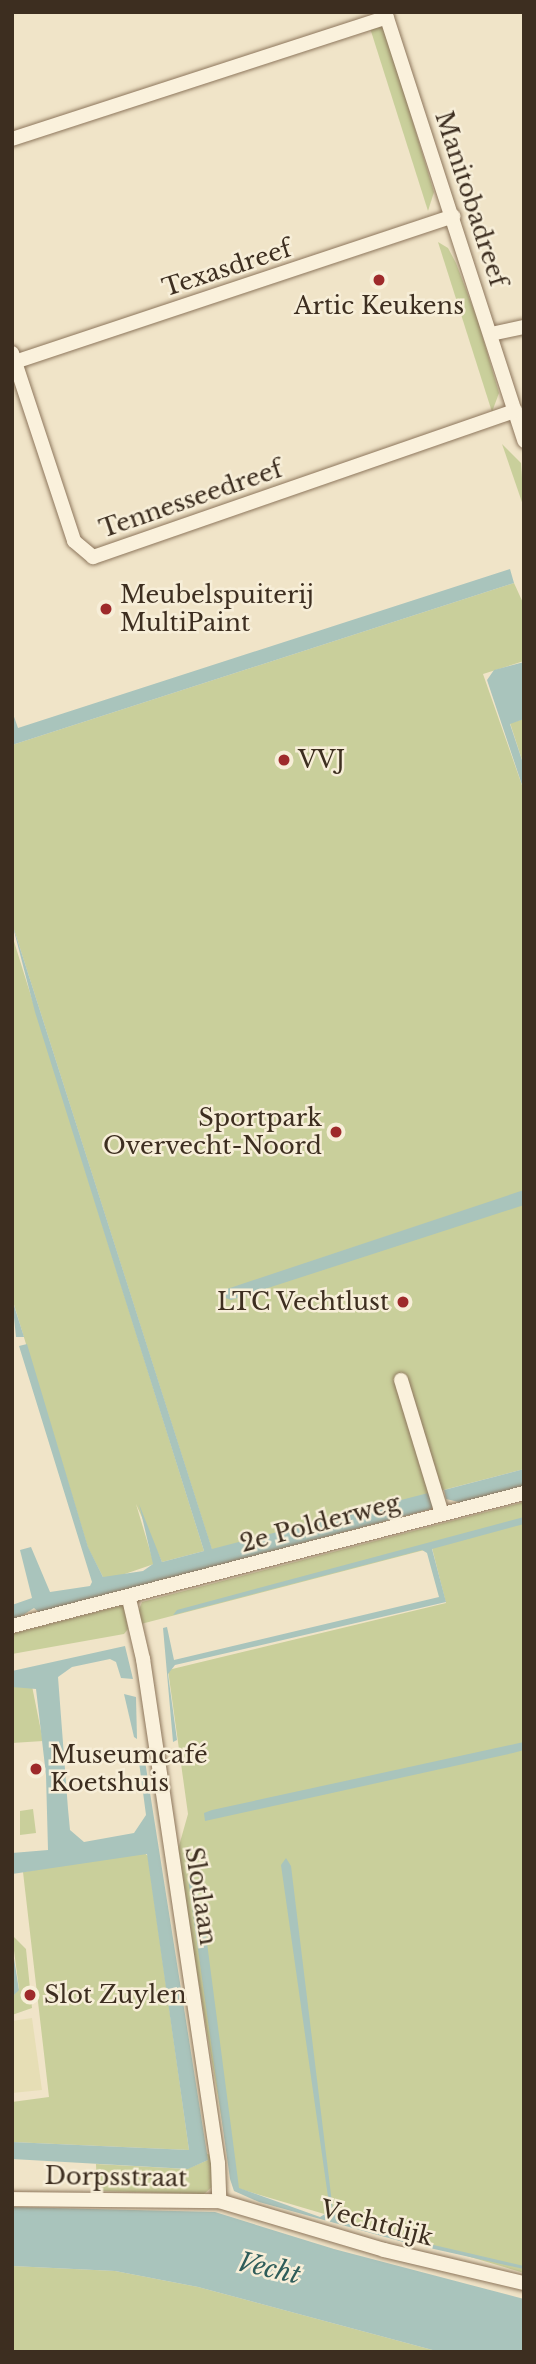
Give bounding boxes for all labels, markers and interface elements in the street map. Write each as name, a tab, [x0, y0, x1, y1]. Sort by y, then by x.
street label: Manitobadreef	[429, 108, 513, 290]
street label: Texasdreef	[159, 234, 295, 302]
marker: Artic Keukens	[371, 272, 387, 288]
place label: Artic Keukens	[294, 292, 464, 320]
street label: Tennesseedreef	[96, 454, 286, 544]
place label: Meubelspuiterij MultiPaint	[120, 581, 314, 637]
marker: Meubelspuiterij MultiPaint	[98, 601, 114, 617]
place label: VVJ	[298, 746, 345, 774]
marker: VVJ	[276, 752, 292, 768]
place label: Sportpark Overvecht-Noord	[103, 1104, 322, 1160]
marker: Sportpark Overvecht-Noord	[328, 1124, 344, 1140]
place label: LTC Vechtlust	[216, 1288, 389, 1316]
marker: LTC Vechtlust	[395, 1294, 411, 1310]
street label: 2e Polderweg	[237, 1488, 403, 1558]
place label: Museumcafé Koetshuis	[50, 1741, 208, 1797]
marker: Museumcafé Koetshuis	[28, 1761, 44, 1777]
street label: Slotlaan	[179, 1845, 223, 1947]
place label: Slot Zuylen	[44, 1981, 187, 2009]
marker: Slot Zuylen	[22, 1987, 38, 2003]
street label: Dorpsstraat	[44, 2161, 188, 2193]
street label: Vechtdijk	[318, 2194, 436, 2252]
water label: Vecht	[234, 2247, 304, 2291]

